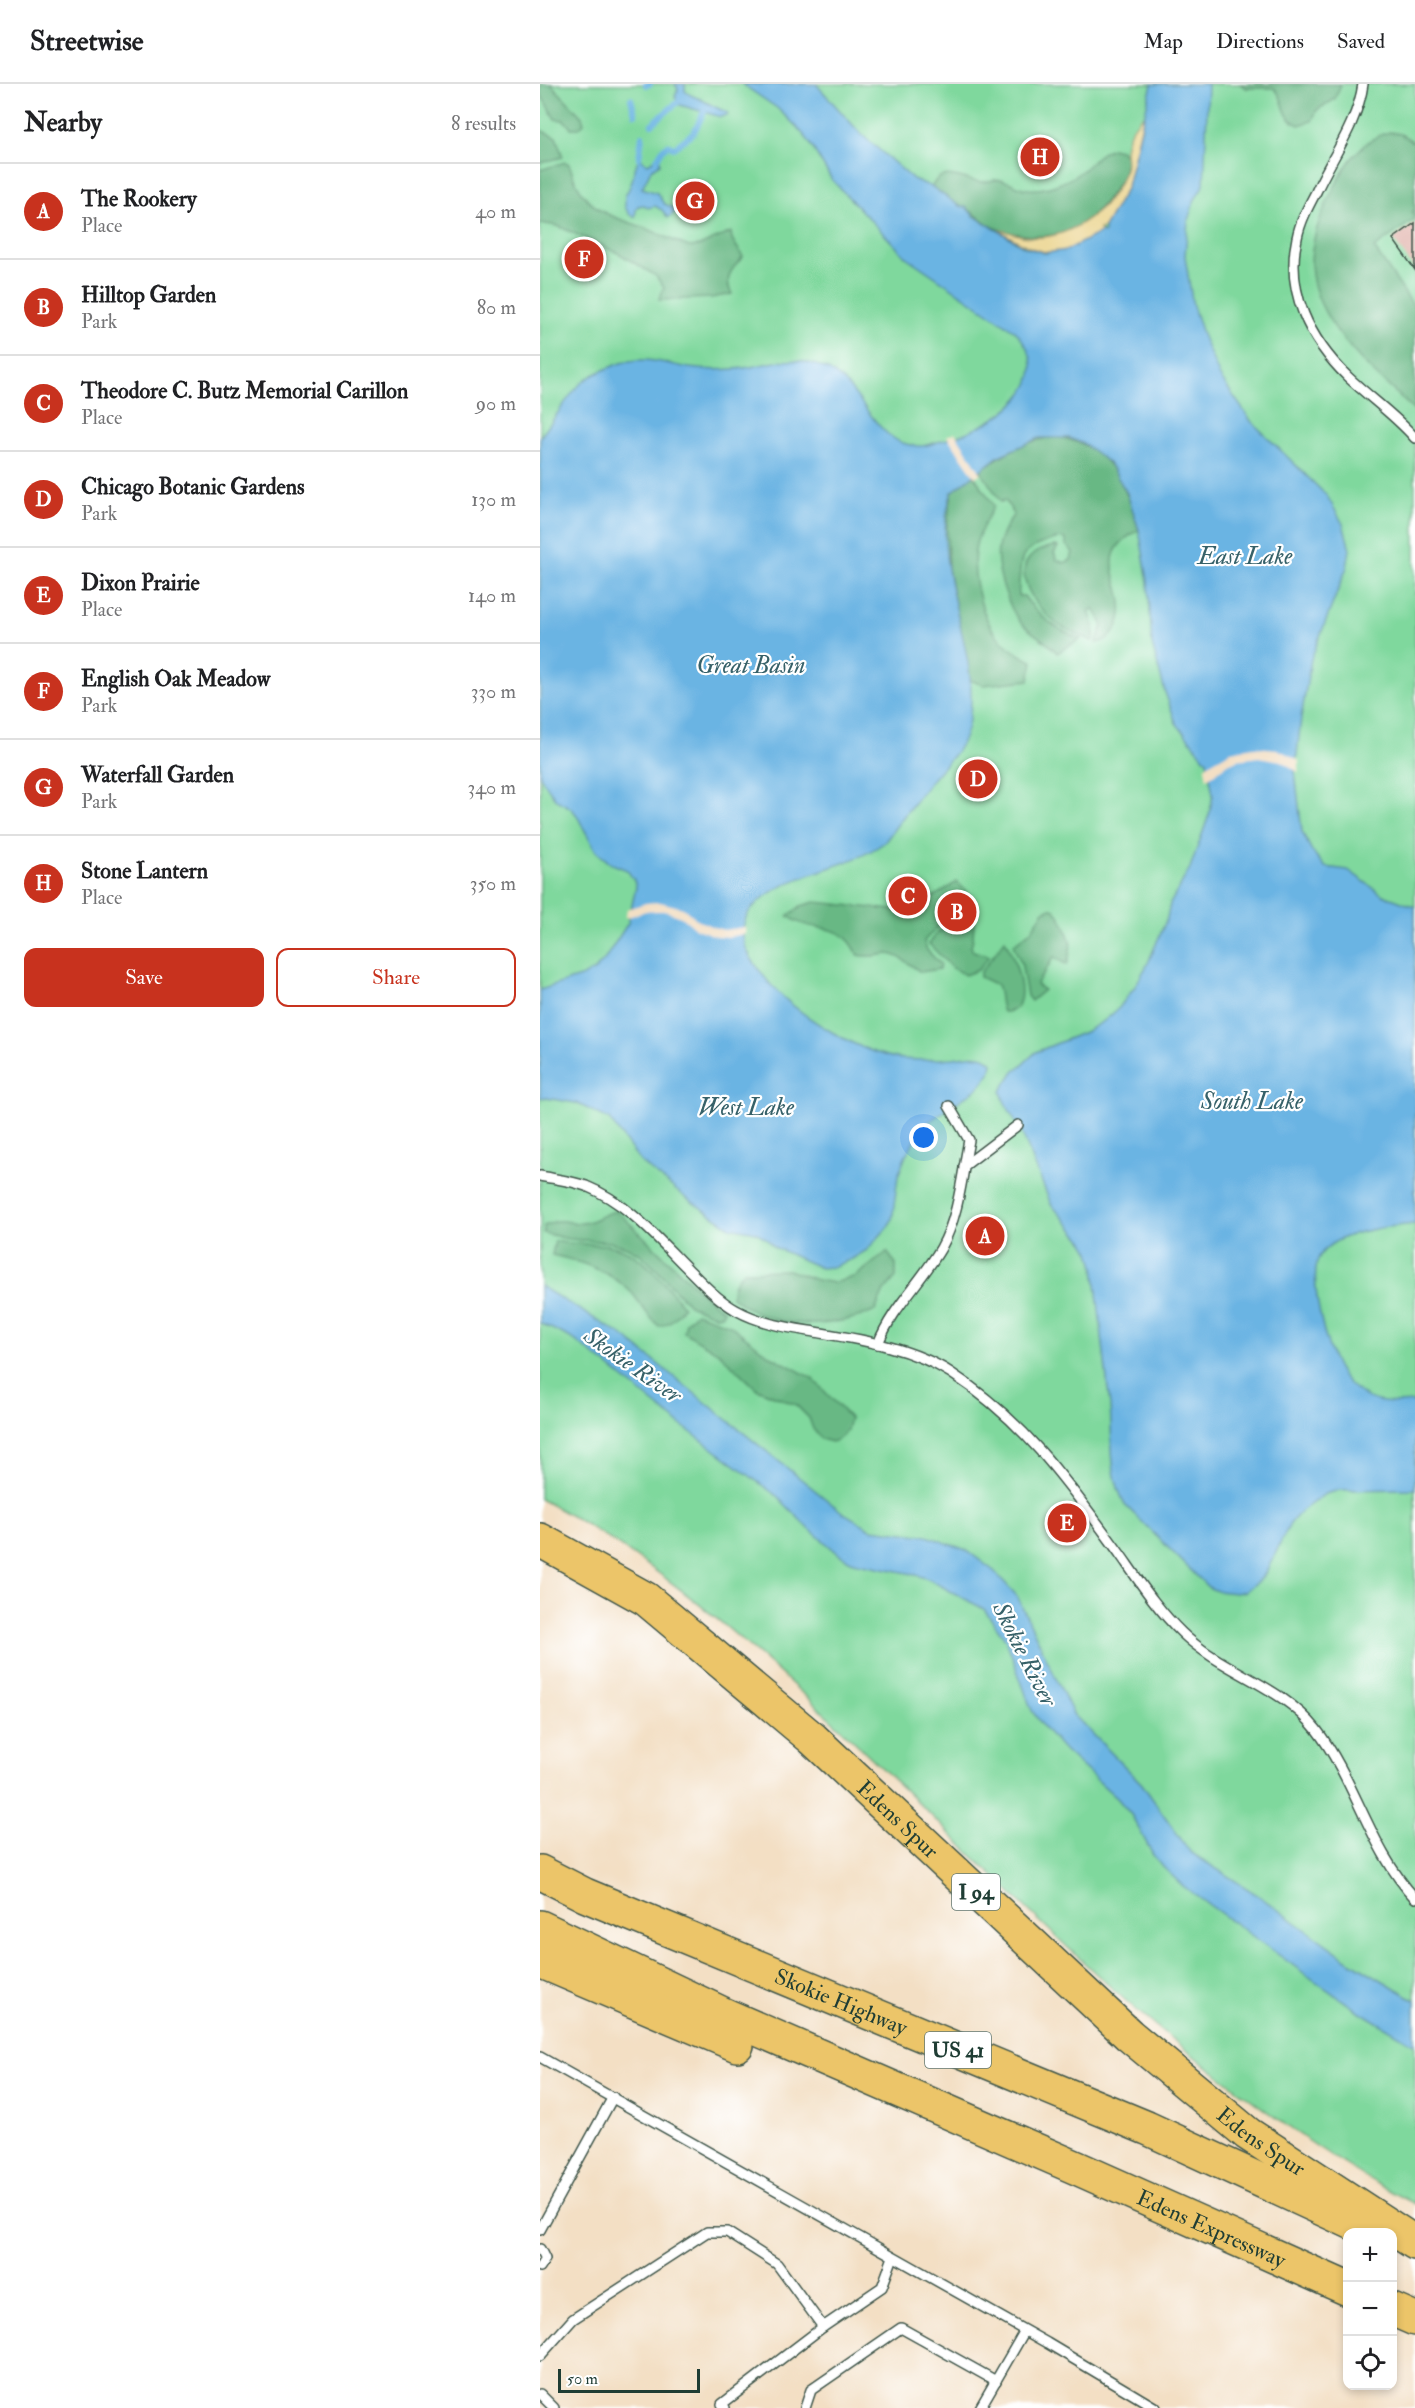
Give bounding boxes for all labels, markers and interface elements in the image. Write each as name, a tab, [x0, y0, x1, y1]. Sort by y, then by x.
text: Streetwise	[30, 24, 144, 59]
text: Map	[1143, 28, 1183, 55]
text: Directions	[1216, 28, 1304, 55]
text: Saved	[1337, 28, 1385, 55]
text: Nearby	[24, 107, 102, 139]
text: 8 results	[451, 111, 516, 136]
pin: H	[1020, 134, 1060, 180]
pin: G	[676, 178, 714, 224]
text: The Rookery	[81, 185, 197, 213]
text: A	[37, 199, 50, 224]
text: 40 m	[475, 199, 516, 224]
text: Place	[81, 213, 122, 238]
pin: F	[564, 236, 603, 282]
text: Hilltop Garden	[81, 281, 216, 309]
text: B	[37, 295, 50, 320]
text: 80 m	[477, 295, 516, 320]
text: Park	[81, 309, 117, 334]
text: Theodore C. Butz Memorial Carillon	[81, 377, 408, 405]
text: C	[36, 391, 51, 416]
text: 90 m	[476, 391, 516, 416]
text: Place	[81, 405, 122, 430]
text: Chicago Botanic Gardens	[81, 473, 305, 501]
text: D	[35, 487, 52, 512]
text: 130 m	[471, 487, 516, 512]
text: Park	[81, 501, 117, 526]
water label: East Lake	[1196, 541, 1293, 572]
text: Dixon Prairie	[81, 569, 200, 597]
text: E	[36, 583, 51, 608]
text: 140 m	[468, 583, 516, 608]
text: Place	[81, 597, 122, 622]
water label: Great Basin	[697, 650, 805, 681]
text: English Oak Meadow	[81, 665, 270, 693]
text: F	[37, 679, 50, 704]
text: 330 m	[471, 679, 516, 704]
text: Park	[81, 693, 117, 718]
pin: D	[958, 756, 998, 802]
text: Waterfall Garden	[81, 761, 234, 789]
text: G	[35, 775, 52, 800]
text: 340 m	[468, 775, 516, 800]
text: Park	[81, 789, 117, 814]
text: Stone Lantern	[81, 857, 208, 885]
text: H	[35, 871, 52, 896]
text: 350 m	[470, 871, 516, 896]
pin: C	[888, 874, 928, 918]
text: Place	[81, 885, 122, 910]
pin: B	[938, 890, 976, 934]
button: Save	[24, 948, 264, 1007]
button: Share	[276, 948, 516, 1007]
water label: South Lake	[1200, 1086, 1304, 1117]
water label: West Lake	[698, 1092, 795, 1123]
your location	[909, 1123, 938, 1152]
pin: A	[966, 1214, 1004, 1258]
water label: Skokie River	[577, 1320, 689, 1411]
pin: E	[1048, 1500, 1086, 1546]
water label: Skokie River	[985, 1596, 1064, 1712]
street label: Edens Spur	[851, 1774, 945, 1865]
road number: I 94	[952, 1874, 1000, 1910]
street label: Skokie Highway	[770, 1962, 912, 2042]
road number: US 41	[925, 2032, 991, 2068]
street label: Edens Spur	[1211, 2101, 1311, 2183]
street label: Edens Expressway	[1132, 2183, 1290, 2275]
map controls	[1343, 2228, 1397, 2390]
button: +	[1343, 2228, 1397, 2282]
button: −	[1343, 2282, 1397, 2336]
button: locate	[1343, 2336, 1397, 2390]
scale bar	[558, 2366, 700, 2394]
text: 50 m	[567, 2369, 598, 2389]

